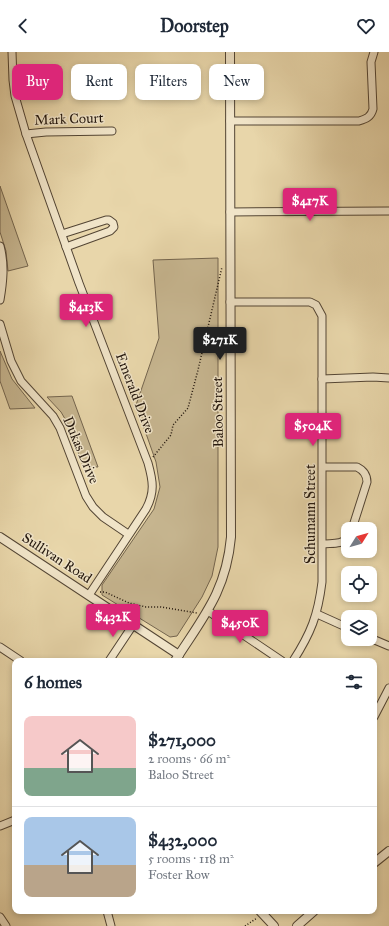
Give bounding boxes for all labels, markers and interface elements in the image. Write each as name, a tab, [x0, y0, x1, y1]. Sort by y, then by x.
icon: back	[12, 15, 34, 37]
text: Doorstep	[160, 15, 229, 37]
icon: heart	[355, 15, 377, 37]
chip: Buy	[12, 64, 63, 100]
chip: Rent	[71, 64, 127, 100]
chip: Filters	[135, 64, 201, 100]
chip: New	[209, 64, 264, 100]
street label: Mark Court	[34, 109, 104, 129]
pin: $417K	[282, 188, 338, 222]
text: $417K	[292, 193, 328, 209]
pin: $413K	[58, 294, 114, 328]
text: $413K	[69, 299, 103, 315]
pin: $271K	[192, 327, 248, 361]
text: $271K	[202, 332, 238, 348]
street label: Emerald Drive	[112, 350, 158, 436]
street label: Baloo Street	[209, 376, 227, 448]
pin: $504K	[285, 413, 341, 447]
street label: Dukas Drive	[59, 414, 103, 486]
text: $504K	[294, 418, 332, 434]
street label: Schumann Street	[302, 464, 319, 564]
north arrow	[341, 522, 377, 558]
map controls	[341, 522, 377, 646]
street label: Sullivan Road	[19, 529, 95, 587]
button: locate	[341, 566, 377, 602]
pin: $432K	[85, 604, 141, 638]
text: $432K	[95, 609, 131, 625]
pin: $450K	[212, 610, 268, 644]
button: layers	[341, 610, 377, 646]
text: $450K	[221, 615, 259, 631]
icon: filters	[343, 671, 365, 693]
text: 6 homes	[24, 672, 82, 693]
text: $271,000	[148, 730, 216, 751]
icon: home	[56, 732, 104, 780]
text: 2 rooms · 66 m²	[148, 751, 230, 767]
text: Baloo Street	[148, 767, 214, 783]
text: $432,000	[148, 830, 217, 851]
icon: home	[56, 833, 104, 881]
text: 5 rooms · 118 m²	[148, 851, 234, 867]
text: Foster Row	[148, 867, 209, 883]

